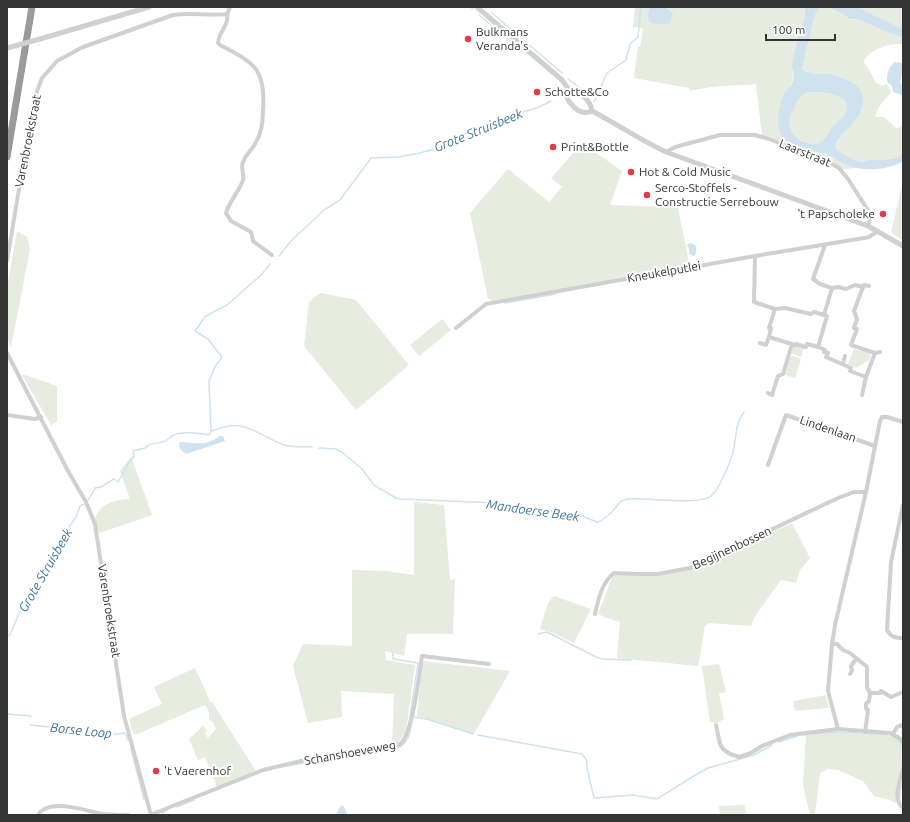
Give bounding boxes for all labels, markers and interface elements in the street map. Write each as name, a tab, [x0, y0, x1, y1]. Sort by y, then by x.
scale bar	[766, 16, 835, 42]
text: 100 m	[772, 23, 805, 36]
place label: Bulkmans Veranda's	[476, 25, 528, 52]
marker: Bulkmans Veranda's	[463, 34, 473, 44]
place label: Schotte&Co	[545, 85, 609, 98]
marker: Schotte&Co	[532, 87, 542, 97]
street label: Varenbroekstraat	[12, 93, 43, 188]
water label: Grote Struisbeek	[432, 106, 525, 154]
street label: Laarstraat	[777, 136, 833, 169]
place label: Print&Bottle	[561, 140, 629, 153]
marker: Print&Bottle	[548, 142, 558, 152]
place label: Hot & Cold Music	[639, 165, 731, 178]
marker: Hot & Cold Music	[626, 167, 636, 177]
place label: Serco-Stoffels - Constructie Serrebouw	[655, 181, 780, 208]
marker: Serco-Stoffels - Constructie Serrebouw	[642, 190, 652, 200]
place label: 't Papscholeke	[797, 207, 875, 220]
marker: 't Papscholeke	[878, 209, 888, 219]
street label: Kneukelputlei	[626, 259, 702, 284]
street label: Lindenlaan	[798, 413, 858, 444]
water label: Mandoerse Beek	[486, 497, 581, 524]
street label: Begijnenbossen	[690, 524, 773, 571]
water label: Grote Struisbeek	[15, 525, 75, 614]
street label: Varenbroekstraat	[96, 563, 123, 659]
water label: Borse Loop	[49, 720, 113, 740]
street label: Schanshoeveweg	[303, 738, 397, 767]
place label: 't Vaerenhof	[164, 764, 231, 777]
marker: 't Vaerenhof	[151, 766, 161, 776]

